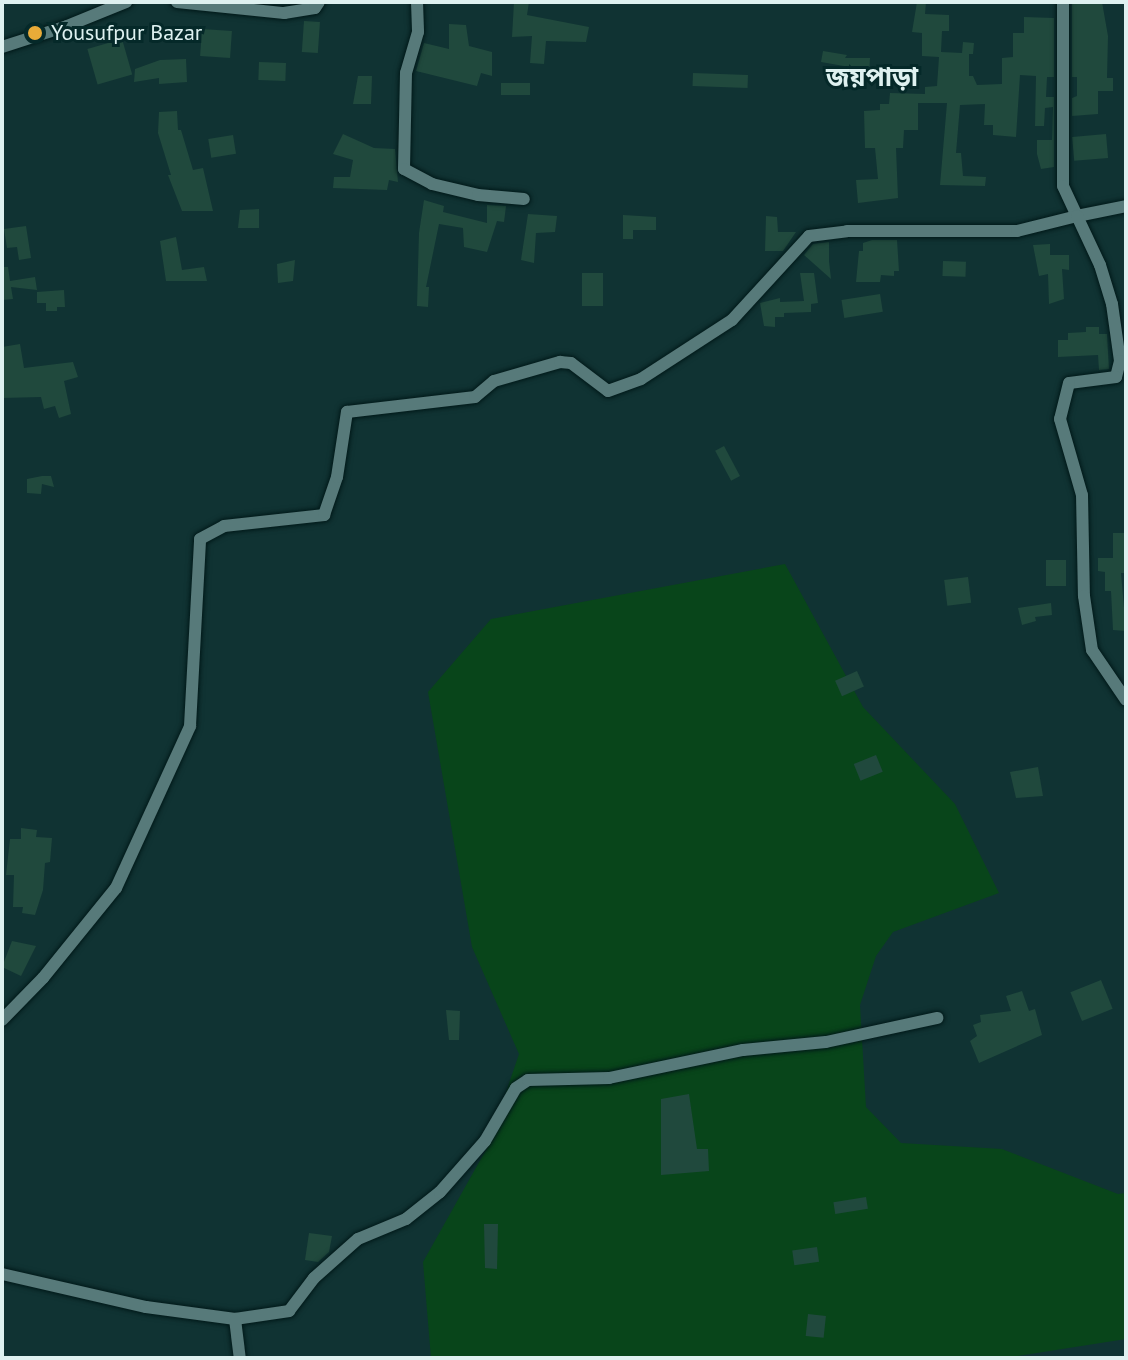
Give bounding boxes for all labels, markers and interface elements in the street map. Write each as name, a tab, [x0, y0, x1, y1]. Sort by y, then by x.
place label: Yousufpur Bazar	[51, 20, 202, 46]
marker: Yousufpur Bazar	[26, 24, 44, 42]
district label: জয়পাড়া	[826, 61, 918, 93]

